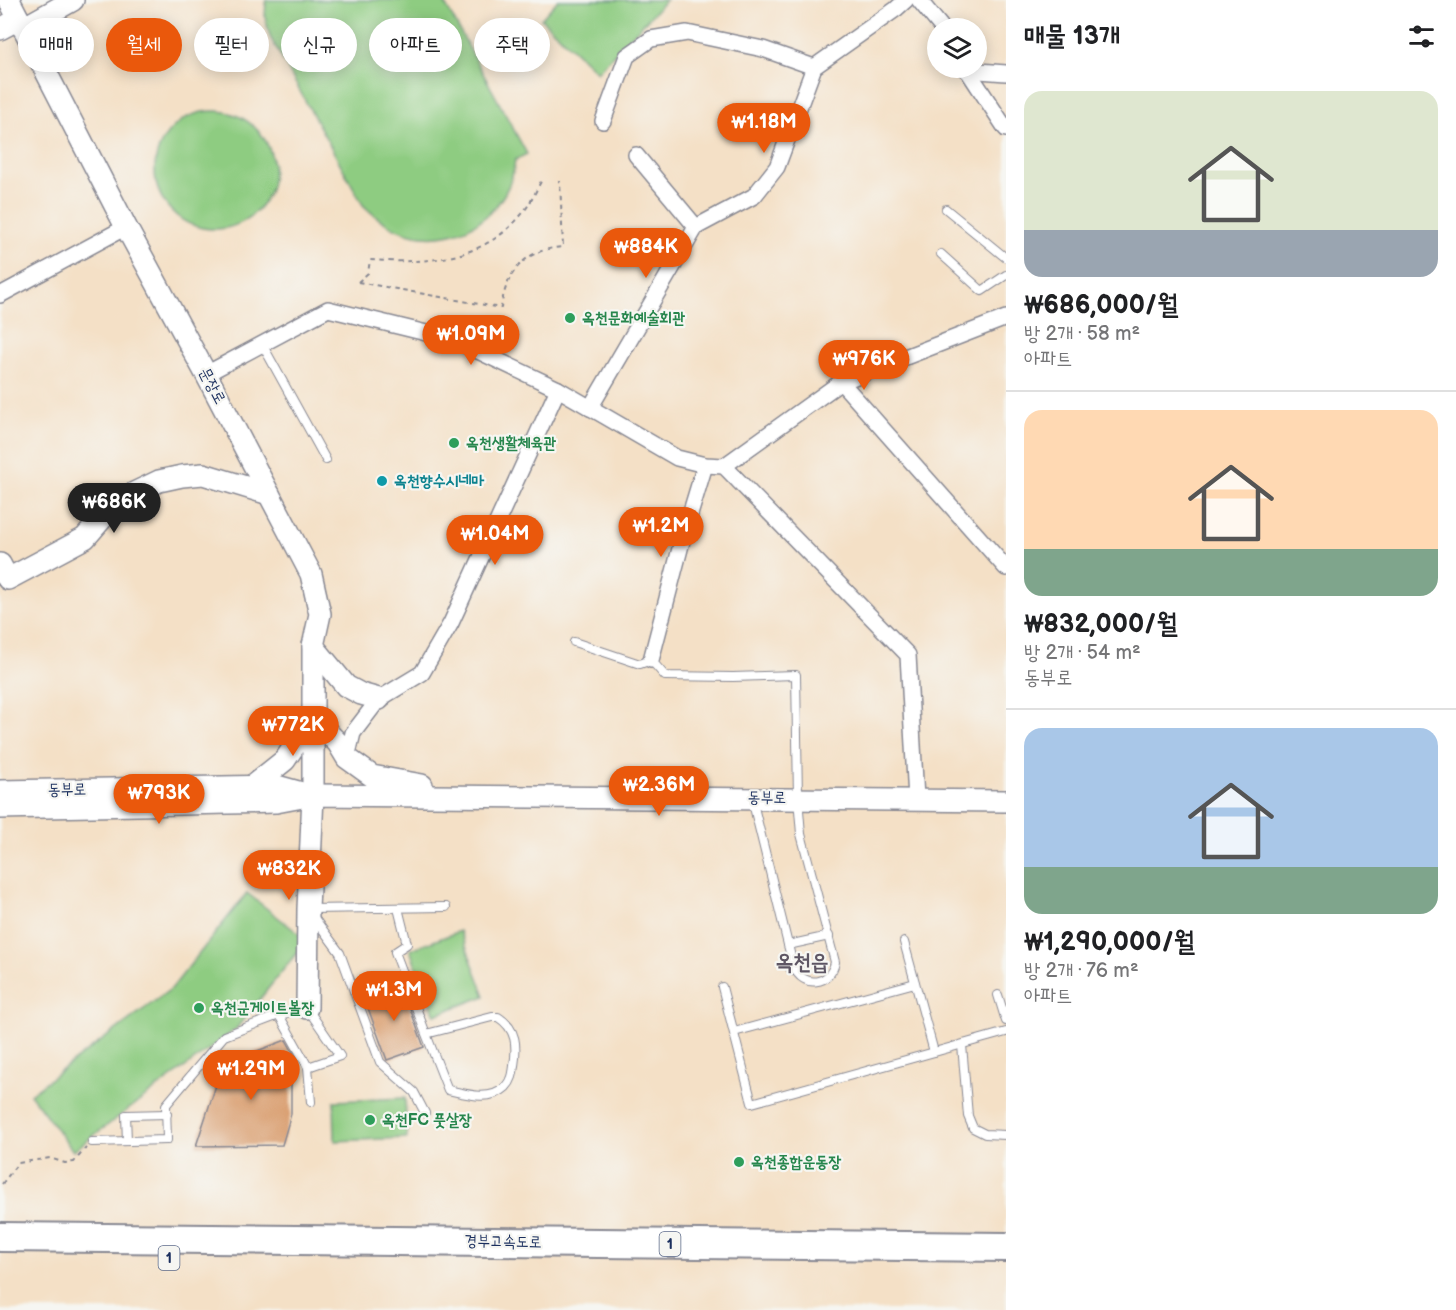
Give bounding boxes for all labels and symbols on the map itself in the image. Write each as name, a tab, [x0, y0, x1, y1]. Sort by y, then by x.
pin: ₩1.18M	[715, 103, 813, 154]
pin: ₩884K	[604, 228, 688, 279]
place label: 옥천문화예술회관	[582, 309, 685, 328]
marker: 옥천문화예술회관	[563, 311, 577, 325]
pin: ₩1.09M	[422, 315, 520, 366]
pin: ₩976K	[822, 340, 906, 391]
street label: 문장로	[195, 364, 229, 408]
place label: 옥천생활체육관	[466, 434, 556, 453]
marker: 옥천생활체육관	[447, 436, 461, 450]
place label: 옥천향수시네마	[394, 472, 484, 491]
marker: 옥천향수시네마	[375, 474, 389, 488]
pin: ₩686K	[72, 483, 156, 534]
pin: ₩1.2M	[619, 507, 703, 558]
pin: ₩1.04M	[446, 515, 544, 566]
pin: ₩772K	[251, 706, 335, 757]
pin: ₩2.36M	[610, 766, 708, 817]
pin: ₩793K	[117, 774, 201, 825]
street label: 동부로	[48, 780, 86, 800]
street label: 동부로	[748, 788, 786, 808]
pin: ₩832K	[247, 850, 331, 901]
district label: 옥천읍	[775, 949, 829, 976]
pin: ₩1.3M	[352, 971, 436, 1022]
place label: 옥천군게이트볼장	[211, 999, 314, 1018]
marker: 옥천군게이트볼장	[192, 1001, 206, 1015]
pin: ₩1.29M	[202, 1050, 300, 1101]
place label: 옥천FC 풋살장	[382, 1111, 472, 1130]
marker: 옥천FC 풋살장	[363, 1113, 377, 1127]
place label: 옥천종합운동장	[751, 1153, 841, 1172]
marker: 옥천종합운동장	[732, 1155, 746, 1169]
street label: 경부고속도로	[464, 1232, 542, 1252]
road number: 1	[660, 1232, 680, 1256]
road number: 1	[158, 1246, 180, 1270]

